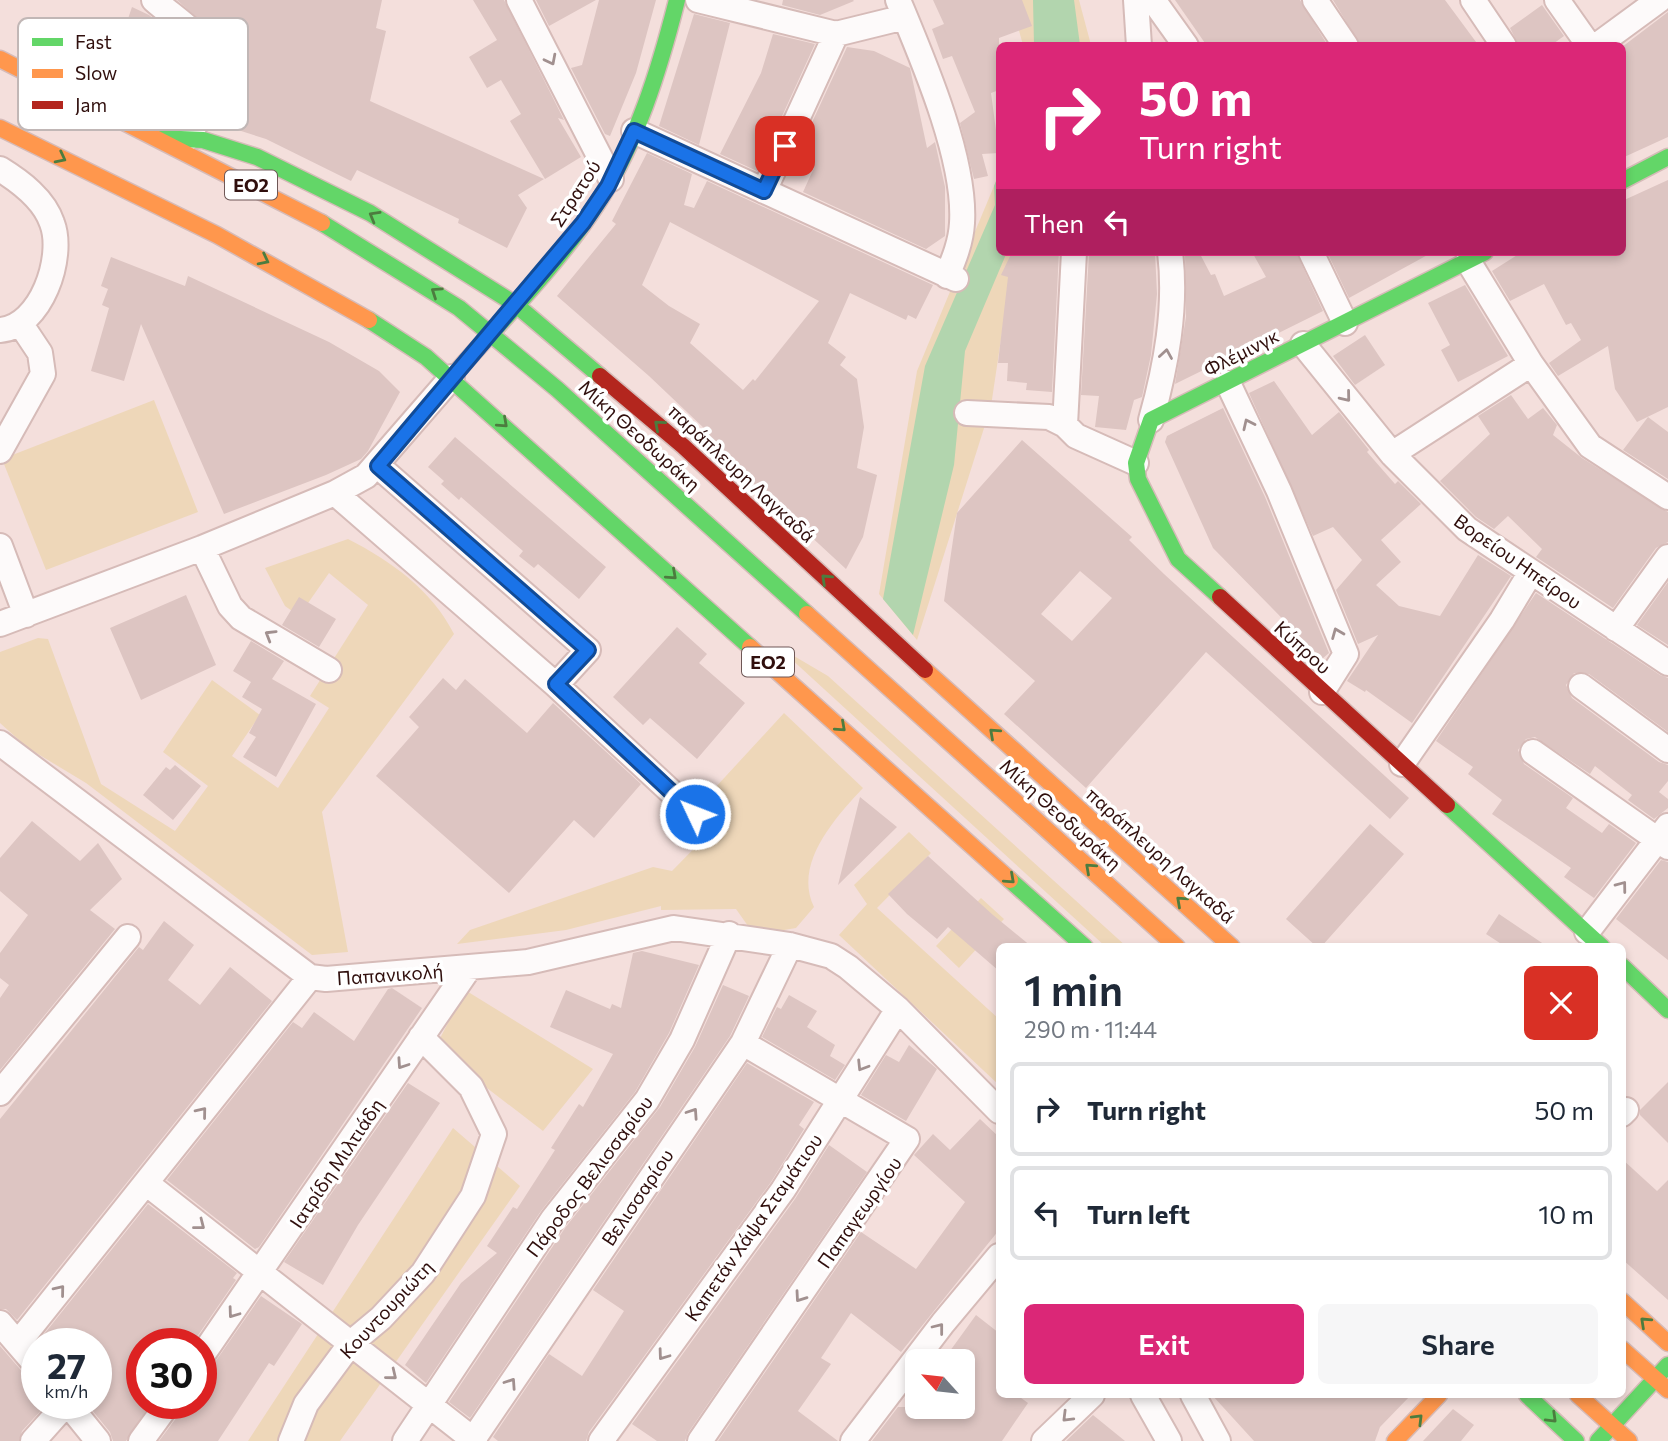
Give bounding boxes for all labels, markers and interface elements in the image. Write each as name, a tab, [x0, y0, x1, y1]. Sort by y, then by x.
legend	[18, 18, 248, 130]
text: Fast	[75, 30, 112, 53]
one-way arrow	[543, 53, 557, 65]
text: Slow	[75, 61, 117, 84]
text: 50 m	[1139, 66, 1252, 126]
icon: right	[1024, 70, 1115, 161]
text: Jam	[75, 93, 107, 116]
pin	[755, 116, 815, 176]
text: Turn right	[1139, 126, 1282, 166]
icon: arrive	[766, 127, 804, 165]
one-way arrow	[54, 150, 66, 164]
street label: Στρατού	[545, 155, 605, 231]
road number: ΕΟ2	[225, 170, 277, 200]
icon: left	[1098, 203, 1136, 241]
text: Then	[1024, 207, 1084, 238]
one-way arrow	[369, 211, 381, 224]
one-way arrow	[257, 252, 269, 266]
one-way arrow	[430, 287, 443, 300]
street label: Φλέμινγκ	[1200, 323, 1282, 381]
one-way arrow	[1158, 348, 1173, 359]
street label: Μίκη Θεοδωράκη	[575, 375, 705, 495]
one-way arrow	[1338, 389, 1350, 402]
street label: παράπλευρη Λαγκαδά	[664, 399, 820, 547]
one-way arrow	[495, 415, 508, 427]
one-way arrow	[1242, 419, 1256, 431]
one-way arrow	[654, 421, 667, 433]
street label: Βορείου Ηπείρου	[1450, 509, 1586, 613]
one-way arrow	[664, 567, 677, 579]
one-way arrow	[821, 575, 834, 587]
street label: Κύπρου	[1270, 616, 1336, 678]
one-way arrow	[1332, 628, 1346, 640]
one-way arrow	[265, 631, 278, 644]
road number: ΕΟ2	[742, 648, 794, 676]
one-way arrow	[833, 719, 846, 731]
one-way arrow	[989, 729, 1002, 741]
street label: Μίκη Θεοδωράκη	[996, 754, 1126, 874]
position arrow	[658, 777, 732, 851]
street label: παράπλευρη Λαγκαδά	[1082, 782, 1240, 928]
one-way arrow	[1085, 864, 1098, 876]
one-way arrow	[1002, 871, 1015, 884]
one-way arrow	[1614, 881, 1626, 894]
one-way arrow	[1176, 897, 1189, 909]
street label: Παπανικολή	[336, 959, 444, 989]
text: 1 min	[1024, 963, 1123, 1015]
button: close	[1524, 966, 1598, 1040]
text: 290 m · 11:44	[1024, 1015, 1157, 1043]
one-way arrow	[398, 1056, 410, 1069]
one-way arrow	[857, 1059, 870, 1072]
icon: right	[1028, 1090, 1066, 1128]
street label: Πάροδος Βελισσαρίου	[521, 1091, 657, 1261]
street label: Ιατρίδη Μιλτιάδη	[284, 1094, 388, 1232]
text: Turn right	[1087, 1094, 1206, 1125]
text: 50 m	[1534, 1094, 1594, 1125]
one-way arrow	[194, 1108, 207, 1120]
one-way arrow	[685, 1108, 697, 1121]
street label: Καπετάν Χάψα Σταμάτιου	[679, 1129, 827, 1325]
street label: Βελισσαρίου	[596, 1144, 678, 1250]
street label: Παπαγεωργίου	[812, 1152, 906, 1272]
icon: left	[1028, 1194, 1066, 1232]
text: Turn left	[1087, 1198, 1190, 1229]
text: 10 m	[1538, 1198, 1594, 1229]
one-way arrow	[192, 1216, 204, 1229]
street label: Κουντουριώτη	[335, 1255, 437, 1363]
one-way arrow	[52, 1286, 65, 1298]
one-way arrow	[796, 1289, 808, 1302]
button: Exit	[1024, 1304, 1304, 1384]
button: Share	[1318, 1304, 1598, 1384]
one-way arrow	[229, 1305, 241, 1318]
one-way arrow	[1640, 1318, 1653, 1330]
one-way arrow	[931, 1324, 943, 1337]
speed limit sign: 30	[126, 1328, 217, 1419]
text: 27	[47, 1343, 86, 1386]
one-way arrow	[659, 1347, 671, 1359]
north arrow	[905, 1349, 975, 1419]
map controls	[905, 1349, 975, 1419]
one-way arrow	[385, 1367, 397, 1380]
one-way arrow	[503, 1378, 515, 1391]
text: km/h	[45, 1380, 88, 1402]
one-way arrow	[1062, 1408, 1075, 1421]
one-way arrow	[1543, 1409, 1556, 1422]
one-way arrow	[1410, 1415, 1422, 1427]

